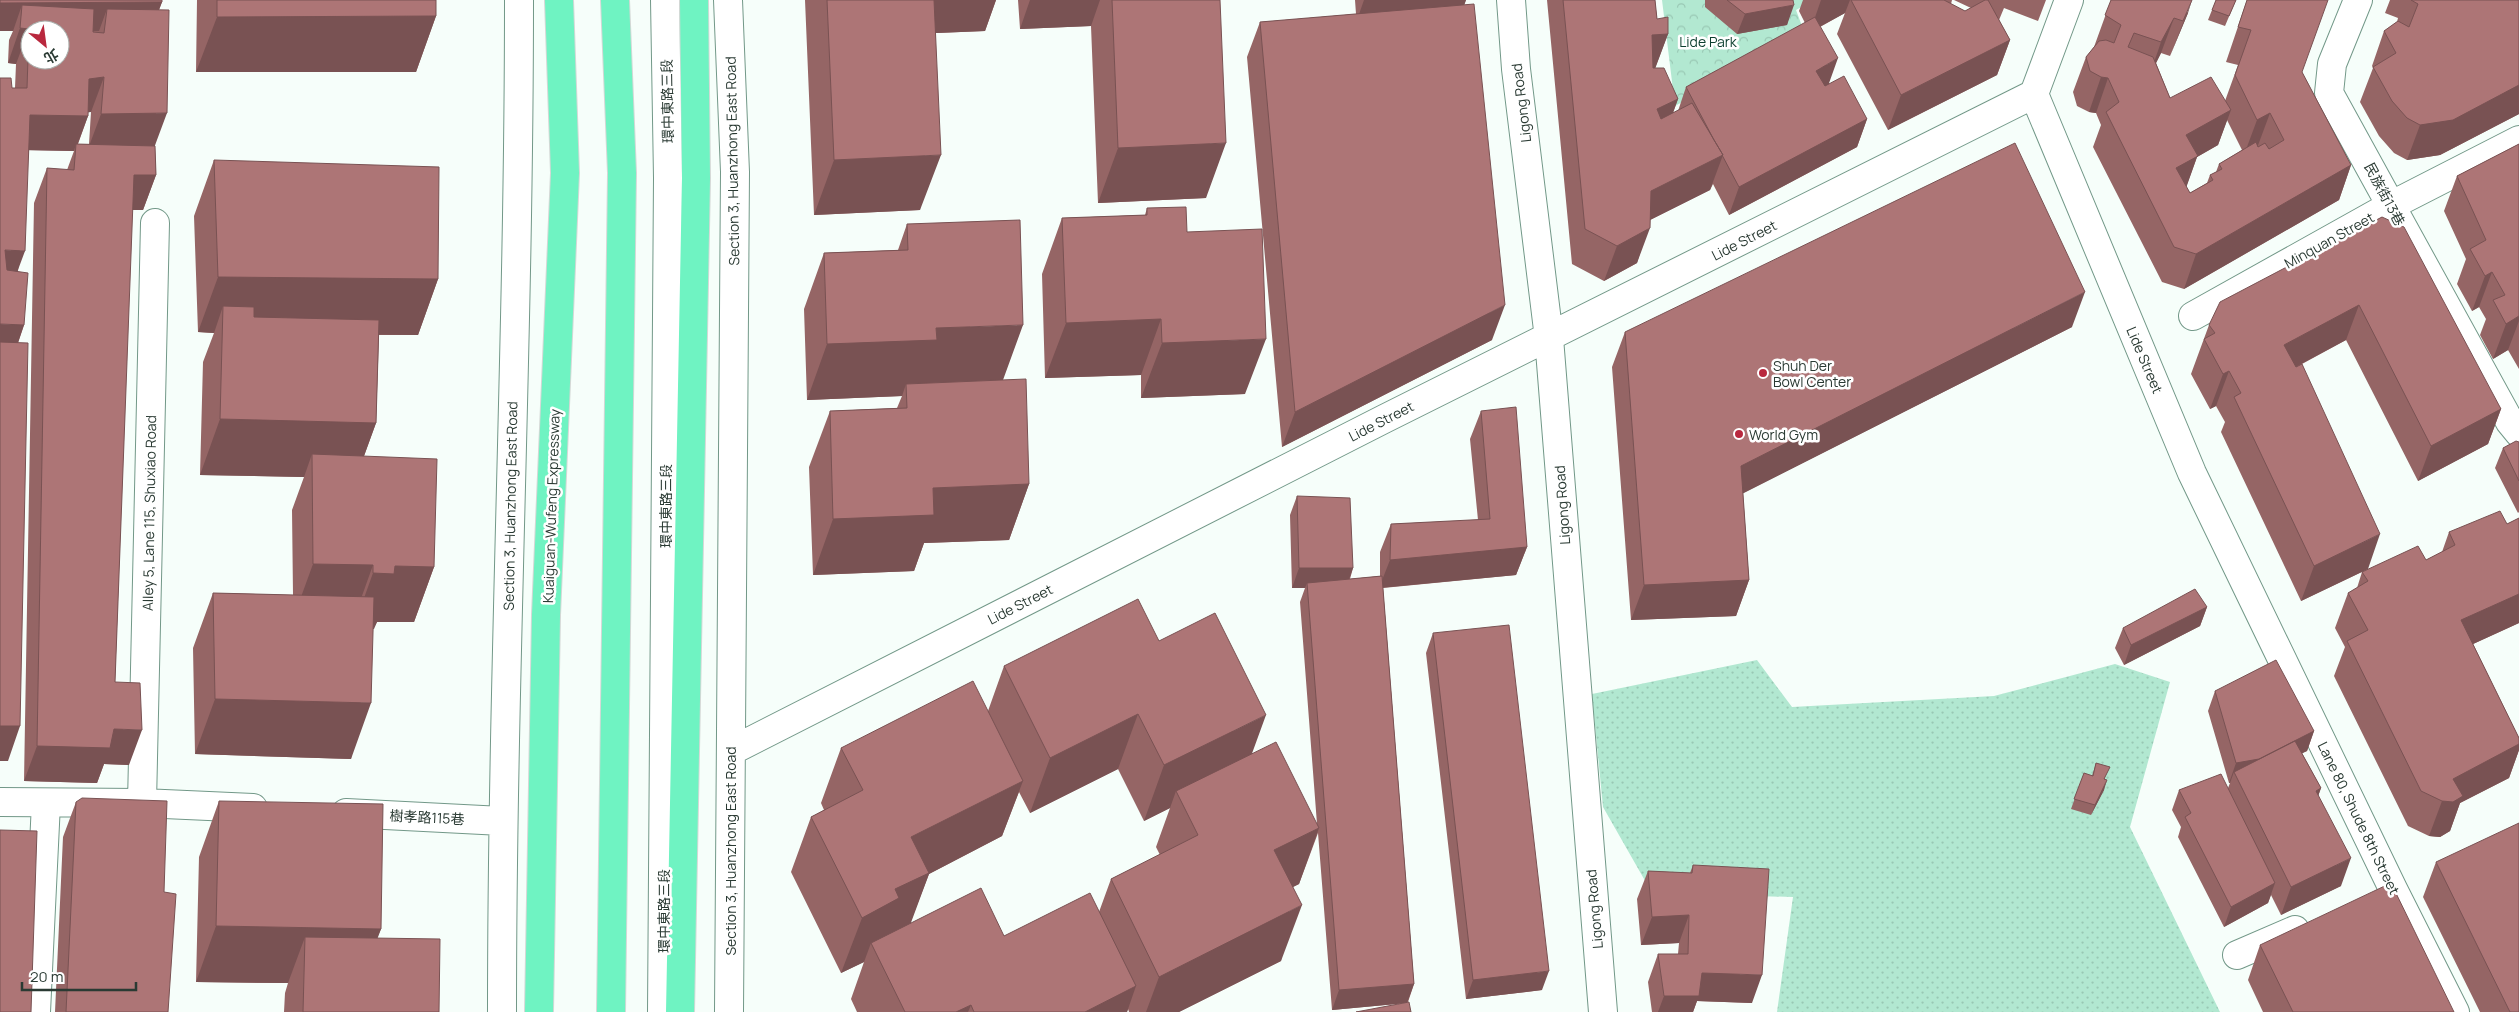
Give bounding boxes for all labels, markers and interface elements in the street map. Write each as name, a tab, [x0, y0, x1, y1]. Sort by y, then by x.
north arrow	[20, 20, 70, 70]
park label: Lide Park	[1679, 32, 1738, 51]
text: 北	[41, 45, 62, 69]
street label: Section 3, Huanzhong East Road	[721, 56, 743, 266]
street label: 環中東路三段	[657, 59, 677, 143]
street label: Ligong Road	[1507, 62, 1535, 144]
street label: 民族街13巷	[2360, 159, 2410, 229]
street label: Minquan Street	[2281, 207, 2378, 273]
street label: Lide Street	[1708, 215, 1780, 265]
street label: Lide Street	[2122, 324, 2168, 397]
place label: Shuh Der Bowl Center	[1773, 356, 1851, 391]
marker: Shuh Der Bowl Center	[1757, 367, 1769, 379]
street label: Lide Street	[1345, 396, 1417, 446]
street label: Section 3, Huanzhong East Road	[499, 401, 521, 611]
street label: Kuaiguan-Wufeng Expressway	[538, 408, 564, 603]
street label: Alley 5, Lane 115, Shuxiao Road	[138, 415, 160, 611]
place label: World Gym	[1749, 425, 1818, 444]
marker: World Gym	[1733, 428, 1745, 440]
street label: 環中東路三段	[656, 464, 675, 548]
street label: Ligong Road	[1550, 465, 1574, 545]
street label: Lide Street	[984, 579, 1056, 629]
street label: Lane 80, Shude 8th Street	[2314, 738, 2405, 898]
street label: Section 3, Huanzhong East Road	[721, 746, 740, 956]
street label: 樹孝路115巷	[389, 806, 465, 828]
street label: 環中東路三段	[654, 869, 673, 953]
street label: Ligong Road	[1581, 869, 1607, 949]
scale bar	[22, 960, 136, 992]
text: 20 m	[30, 966, 63, 987]

